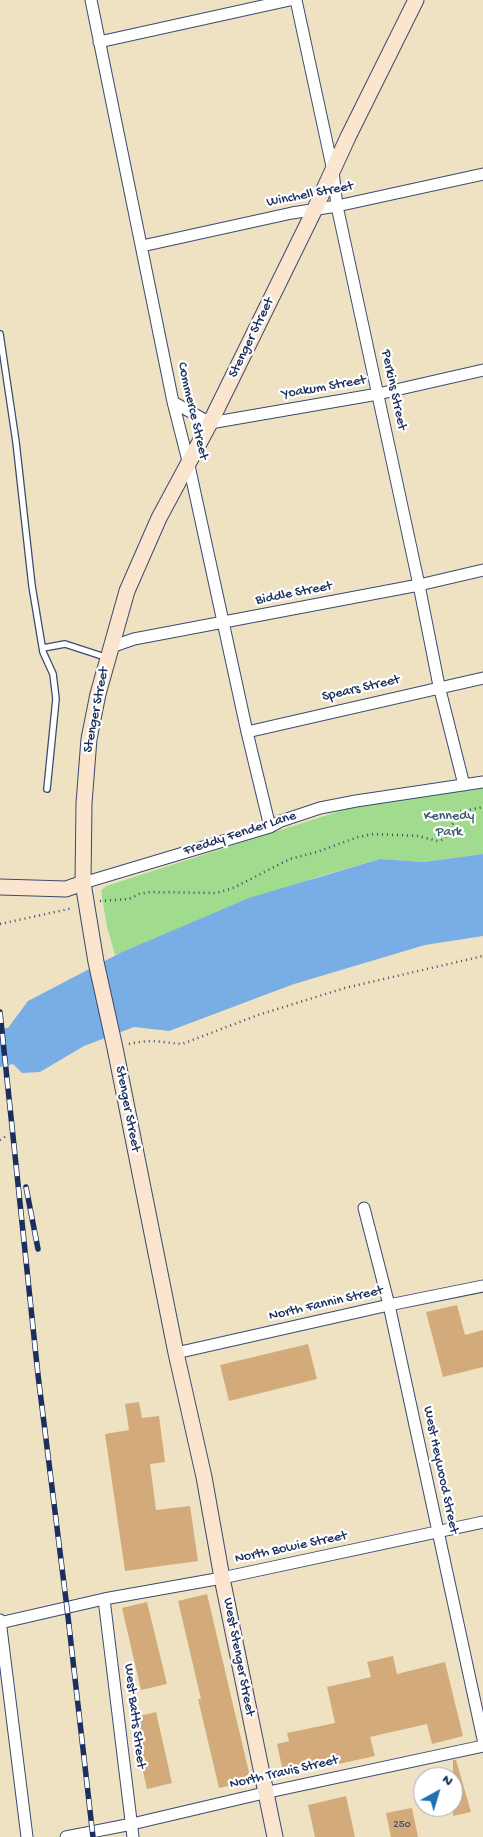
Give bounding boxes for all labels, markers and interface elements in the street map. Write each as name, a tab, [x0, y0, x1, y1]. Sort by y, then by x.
street label: Winchell Street	[265, 178, 355, 212]
street label: Stenger Street	[225, 295, 279, 381]
street label: Perkins Street	[376, 348, 410, 432]
street label: Commerce Street	[173, 361, 211, 461]
street label: Yoakum Street	[281, 372, 367, 404]
street label: Biddle Street	[254, 578, 334, 610]
street label: Stenger Street	[80, 666, 114, 754]
street label: Spears Street	[321, 672, 401, 706]
street label: Freddy Fender Lane	[182, 808, 298, 860]
park label: Kennedy Park	[424, 809, 474, 842]
street label: Stenger Street	[110, 1065, 144, 1153]
street label: North Fannin Street	[267, 1283, 385, 1325]
street label: West Heywood Street	[418, 1405, 462, 1535]
street label: North Bowie Street	[233, 1528, 349, 1568]
street label: West Stenger Street	[218, 1596, 258, 1718]
street label: West Batts Street	[119, 1663, 149, 1769]
street label: North Travis Street	[228, 1752, 340, 1794]
north arrow	[413, 1767, 463, 1817]
text: N	[438, 1771, 456, 1790]
house number: 250	[393, 1818, 411, 1832]

